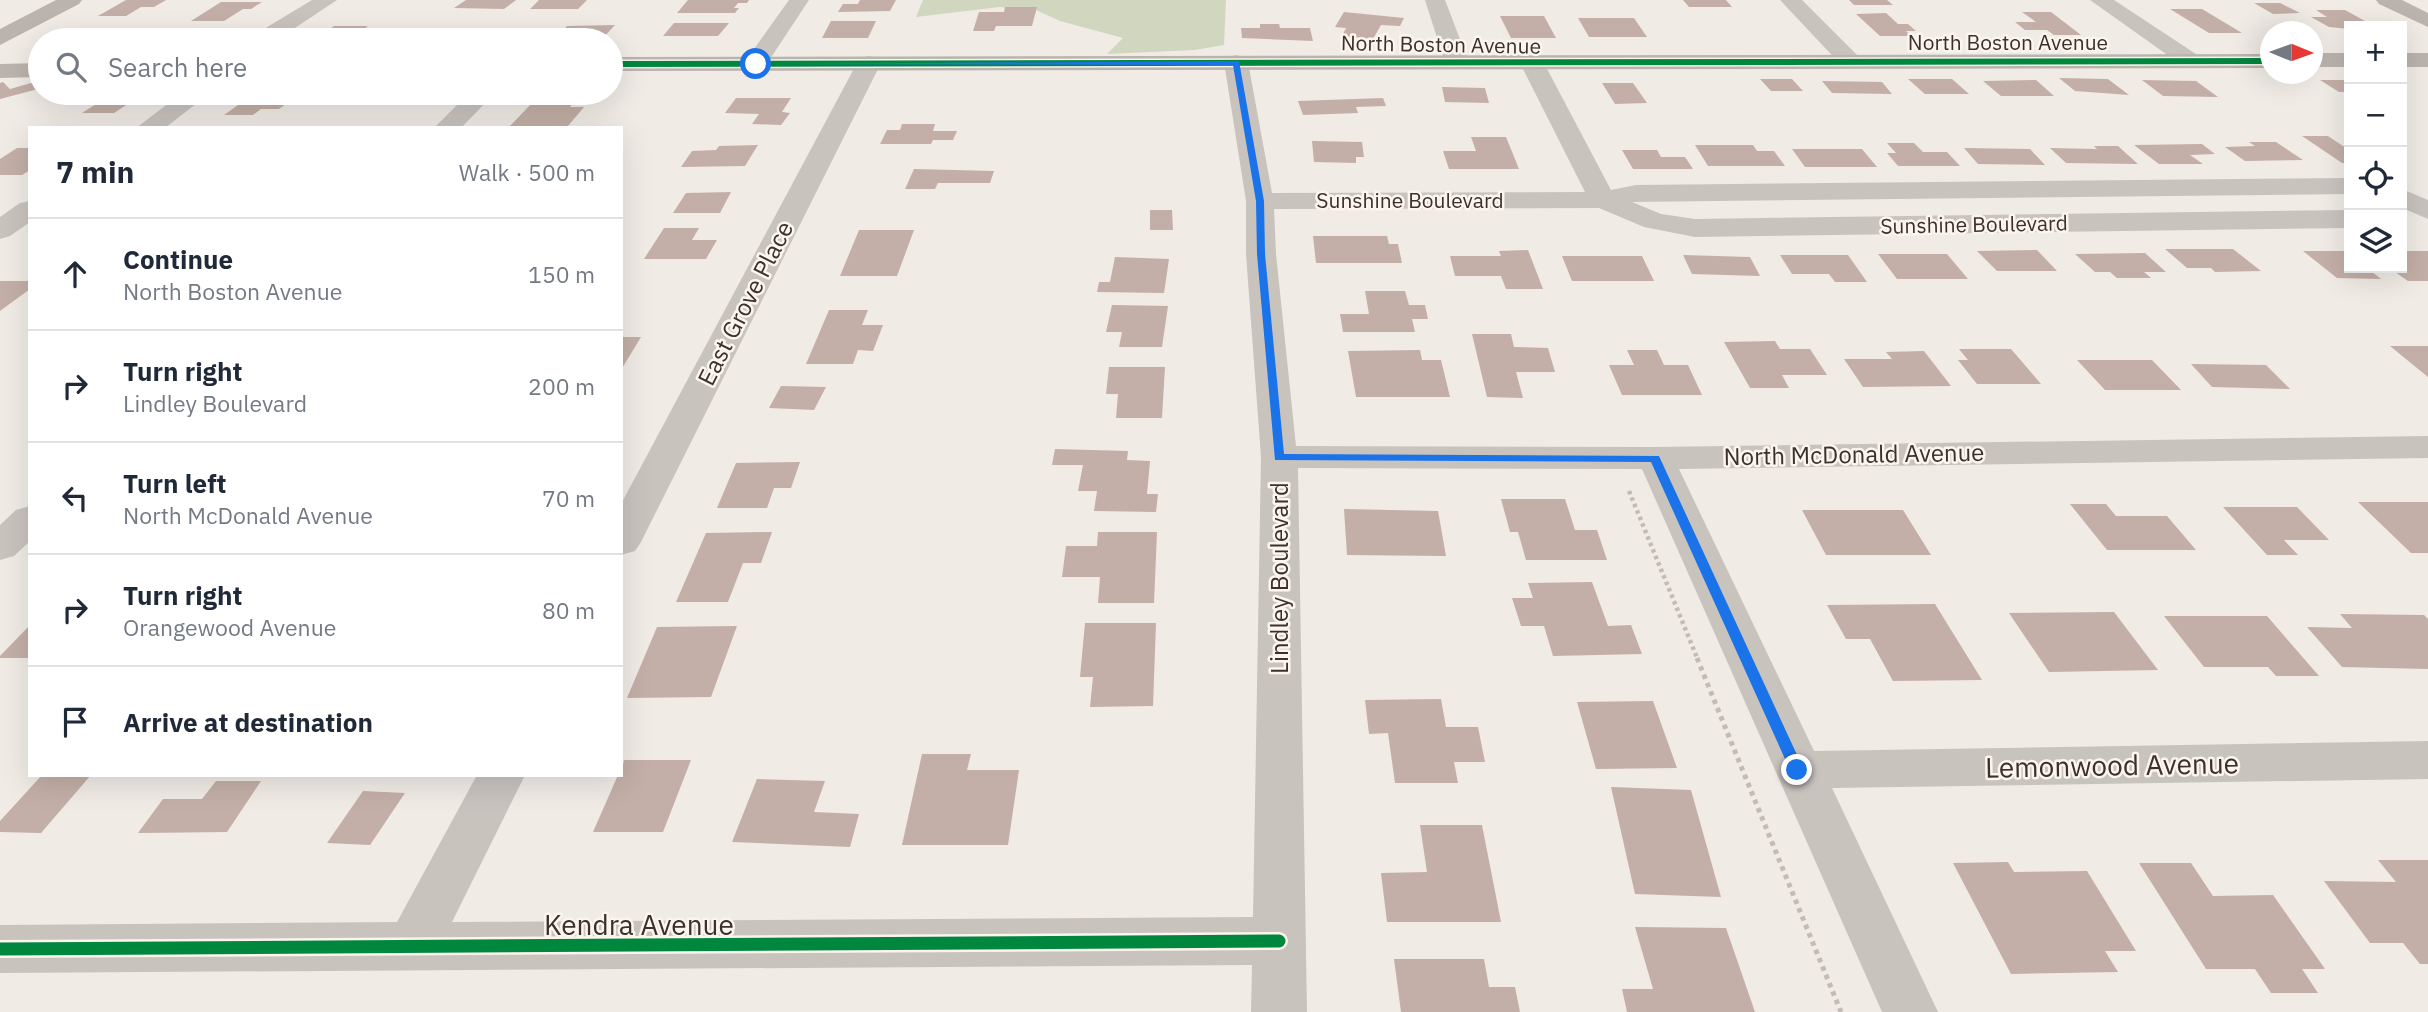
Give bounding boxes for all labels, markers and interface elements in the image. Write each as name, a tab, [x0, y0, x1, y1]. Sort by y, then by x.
north arrow	[2260, 21, 2323, 84]
map controls	[2344, 21, 2407, 273]
button: +	[2344, 21, 2407, 84]
search box	[28, 28, 623, 105]
street label: North Boston Avenue	[1341, 28, 1541, 60]
street label: North Boston Avenue	[1908, 28, 2108, 56]
icon: search	[52, 48, 90, 86]
route start	[740, 48, 771, 79]
text: Search here	[108, 50, 247, 84]
button: −	[2344, 84, 2407, 147]
button: locate	[2344, 147, 2407, 210]
text: 7 min	[56, 152, 134, 191]
text: Walk · 500 m	[459, 157, 595, 187]
street label: Sunshine Boulevard	[1316, 186, 1504, 214]
street label: Sunshine Boulevard	[1880, 208, 2068, 240]
button: layers	[2344, 210, 2407, 273]
street label: East Grove Place	[690, 215, 800, 391]
text: Continue	[123, 242, 233, 276]
icon: ahead	[56, 255, 94, 293]
text: 150 m	[528, 259, 595, 289]
text: North Boston Avenue	[123, 276, 342, 306]
text: Turn right	[123, 354, 242, 388]
icon: right	[56, 367, 94, 405]
text: 200 m	[528, 371, 595, 401]
text: Lindley Boulevard	[123, 388, 307, 418]
street label: North McDonald Avenue	[1723, 436, 1985, 472]
text: Turn left	[123, 466, 226, 500]
icon: left	[56, 479, 94, 517]
street label: Lindley Boulevard	[1263, 482, 1295, 674]
text: 70 m	[542, 483, 595, 513]
text: North McDonald Avenue	[123, 500, 373, 530]
text: Turn right	[123, 578, 242, 612]
icon: right	[56, 591, 94, 629]
text: 80 m	[542, 595, 595, 625]
text: Orangewood Avenue	[123, 612, 336, 642]
icon: arrive	[56, 703, 94, 741]
text: Arrive at destination	[123, 705, 373, 739]
street label: Lemonwood Avenue	[1985, 744, 2239, 786]
route end	[1781, 754, 1812, 785]
street label: Kendra Avenue	[544, 906, 734, 943]

